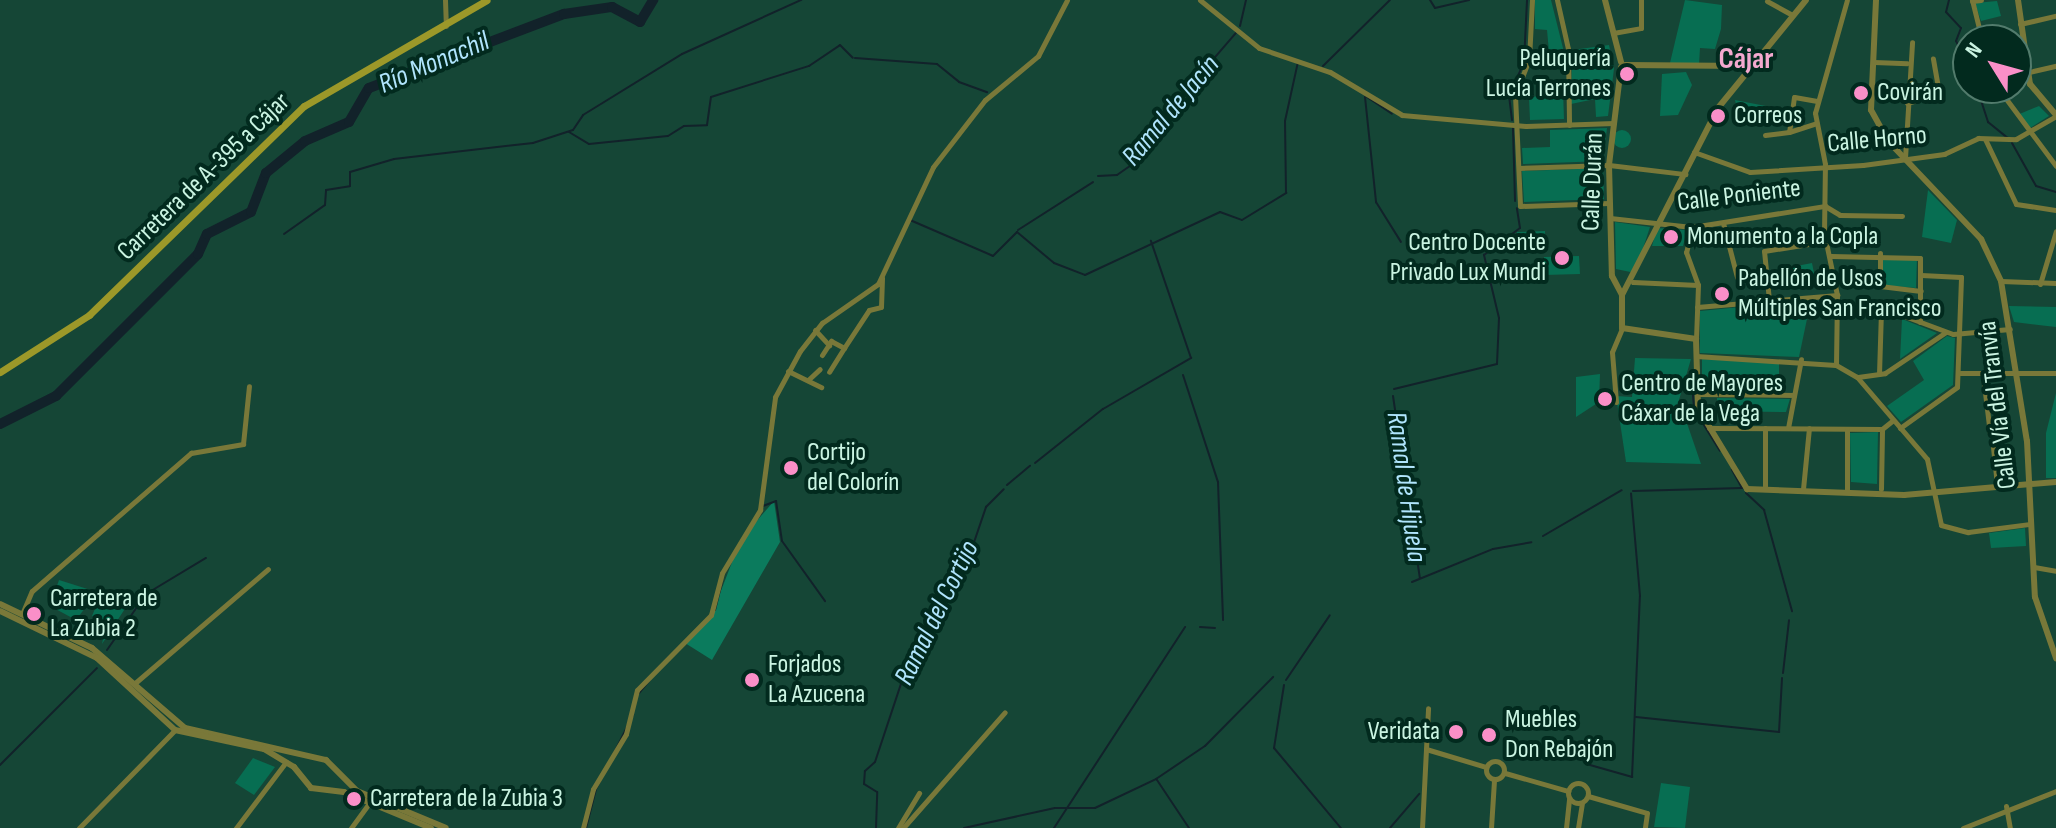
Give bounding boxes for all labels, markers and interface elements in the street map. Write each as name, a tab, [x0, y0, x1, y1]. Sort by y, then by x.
north arrow	[1952, 24, 2032, 104]
water label: Río Monachil	[374, 25, 494, 101]
text: N	[1960, 38, 1988, 63]
district label: Cájar	[1719, 41, 1773, 77]
place label: Peluquería Lucía Terrones	[1486, 43, 1611, 104]
water label: Ramal de Jacín	[1115, 49, 1227, 173]
marker: Peluquería Lucía Terrones	[1618, 65, 1636, 83]
place label: Covirán	[1877, 77, 1943, 109]
marker: Covirán	[1852, 84, 1870, 102]
street label: Carretera de A-395 a Cájar	[111, 87, 297, 267]
place label: Correos	[1734, 100, 1802, 132]
marker: Correos	[1709, 107, 1727, 125]
street label: Calle Horno	[1826, 120, 1928, 160]
street label: Calle Durán	[1576, 132, 1610, 232]
street label: Calle Poniente	[1676, 173, 1802, 219]
place label: Monumento a la Copla	[1687, 221, 1878, 253]
place label: Centro Docente Privado Lux Mundi	[1390, 227, 1546, 288]
marker: Monumento a la Copla	[1662, 228, 1680, 246]
marker: Centro Docente Privado Lux Mundi	[1553, 249, 1571, 267]
place label: Pabellón de Usos Múltiples San Francisco	[1738, 263, 1942, 324]
marker: Pabellón de Usos Múltiples San Francisco	[1713, 285, 1731, 303]
street label: Calle Vía del Tranvía	[1972, 319, 2024, 491]
place label: Centro de Mayores Cáxar de la Vega	[1621, 368, 1783, 430]
marker: Centro de Mayores Cáxar de la Vega	[1596, 390, 1614, 408]
water label: Ramal de Hijuela	[1379, 410, 1433, 564]
place label: Cortijo del Colorín	[807, 437, 899, 498]
marker: Cortijo del Colorín	[782, 459, 800, 477]
water label: Ramal del Cortijo	[888, 535, 986, 691]
place label: Carretera de La Zubia 2	[50, 583, 158, 644]
marker: Carretera de La Zubia 2	[25, 605, 43, 623]
place label: Forjados La Azucena	[768, 649, 865, 710]
marker: Forjados La Azucena	[743, 671, 761, 689]
place label: Muebles Don Rebajón	[1505, 704, 1613, 766]
place label: Veridata	[1368, 716, 1440, 748]
marker: Veridata	[1447, 723, 1465, 741]
marker: Muebles Don Rebajón	[1480, 726, 1498, 744]
place label: Carretera de la Zubia 3	[370, 783, 563, 815]
marker: Carretera de la Zubia 3	[345, 790, 363, 808]

